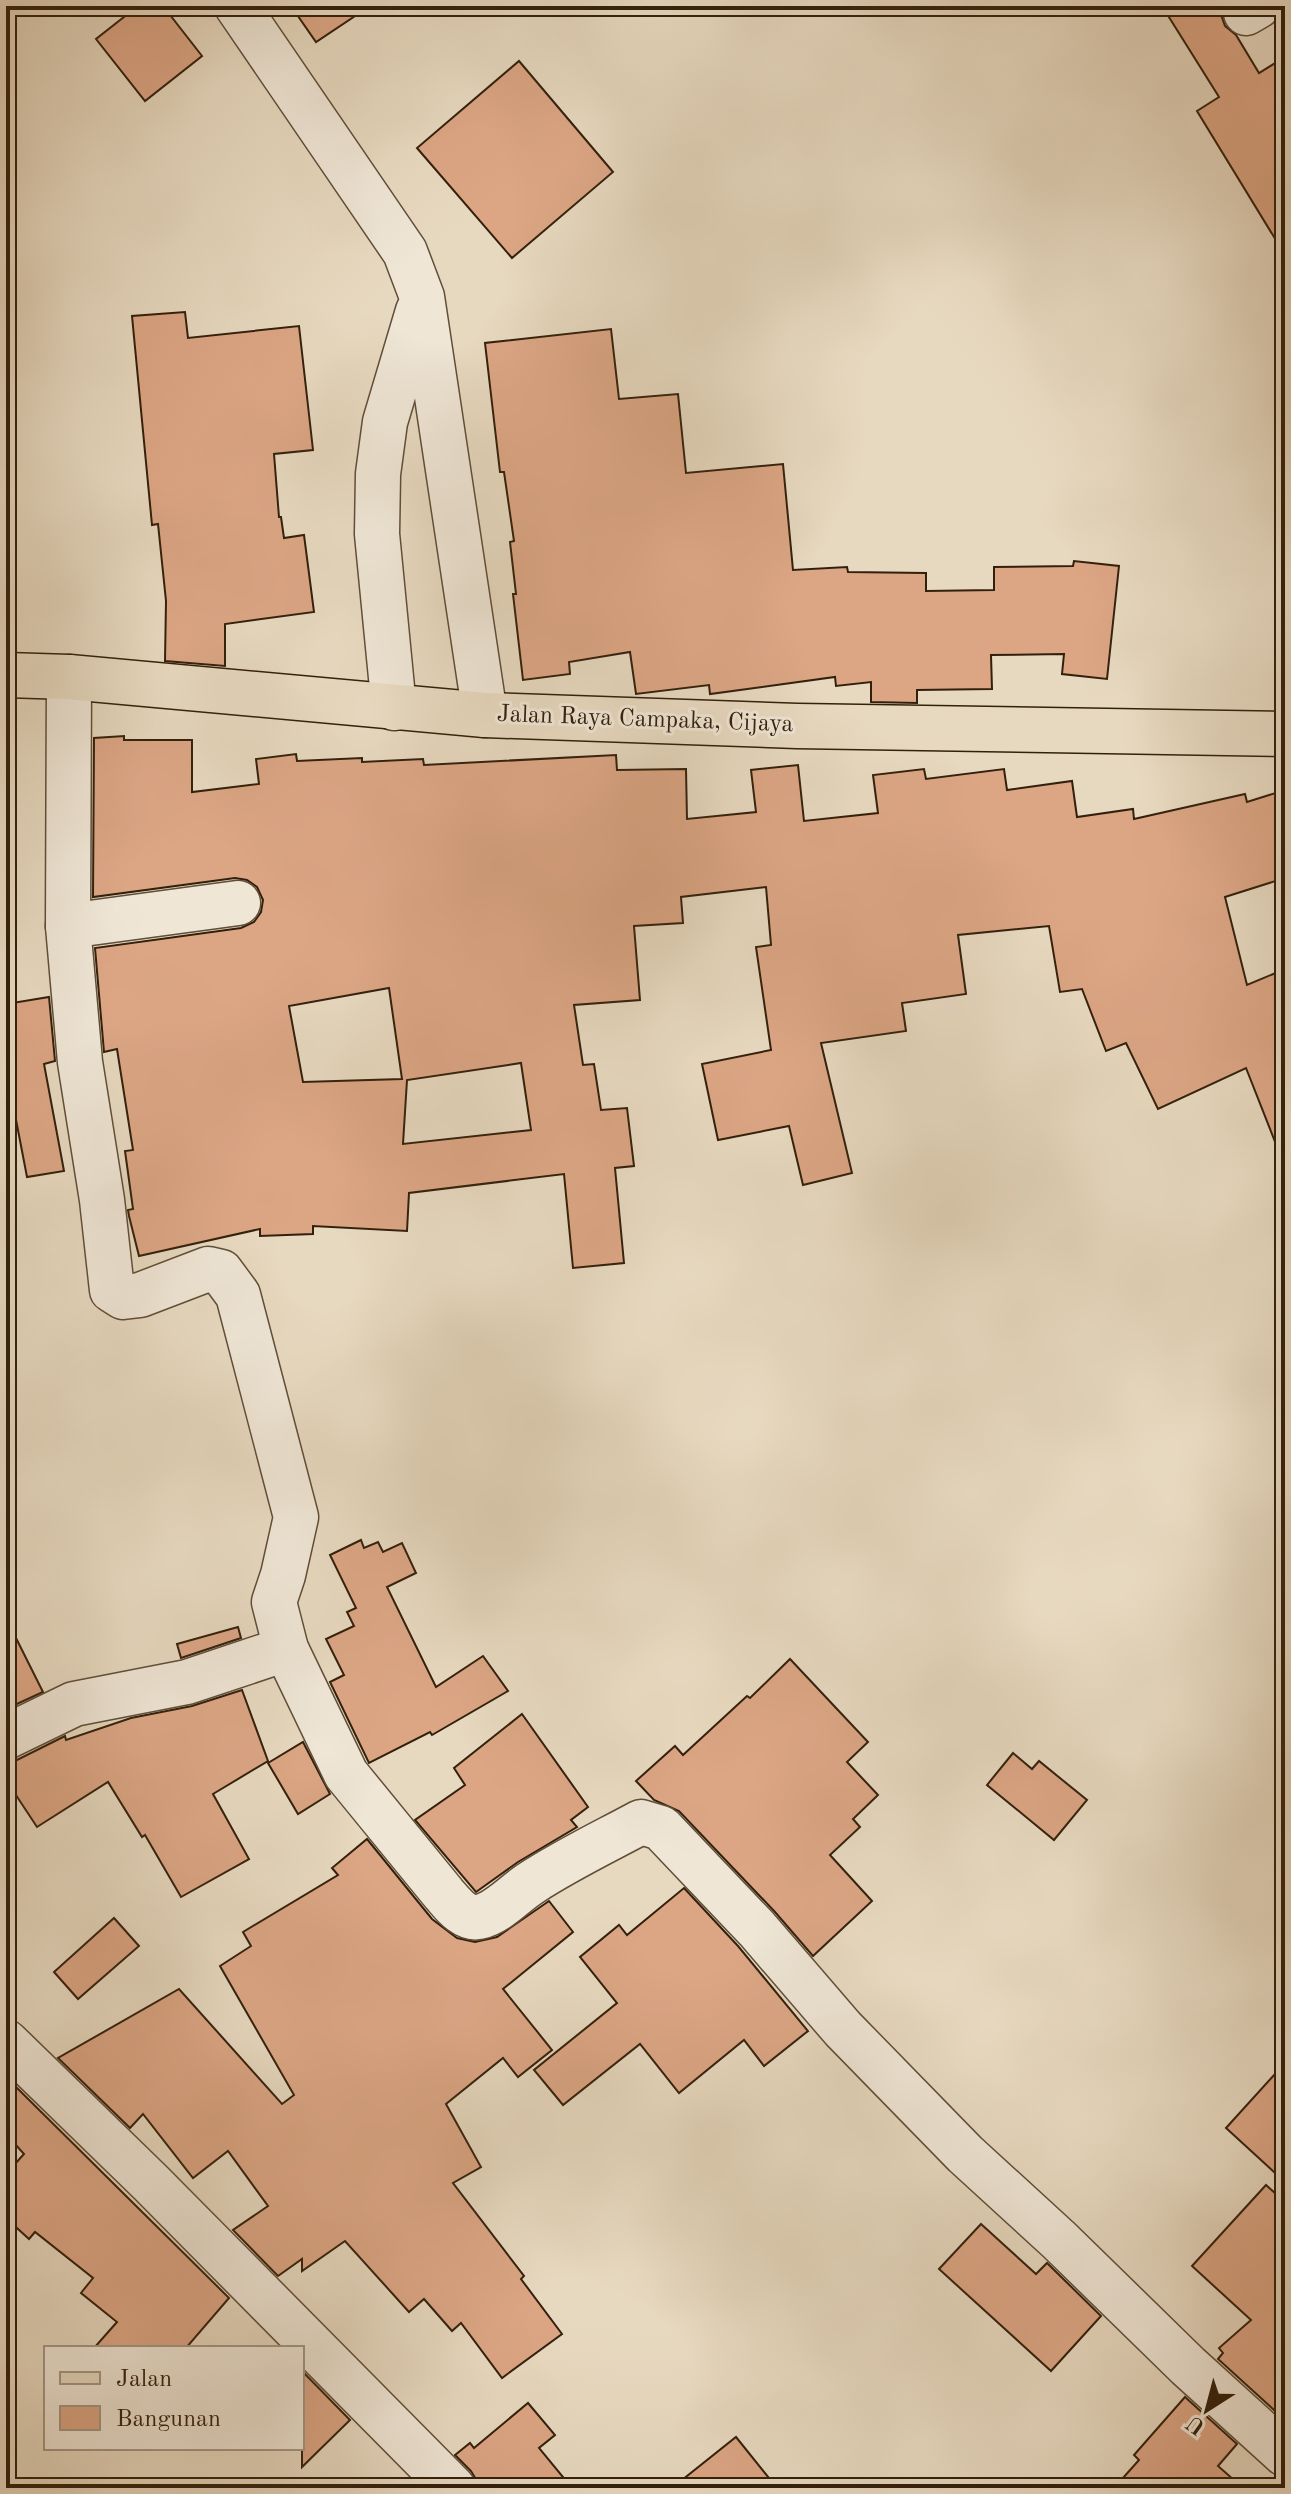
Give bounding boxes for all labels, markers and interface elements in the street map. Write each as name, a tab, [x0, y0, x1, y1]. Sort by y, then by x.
street label: Jalan Raya Campaka, Cijaya	[496, 703, 794, 737]
legend	[44, 2346, 304, 2450]
text: Jalan	[116, 2368, 172, 2392]
north arrow	[1167, 2370, 1247, 2450]
text: Bangunan	[116, 2408, 221, 2432]
text: U	[1183, 2411, 1210, 2439]

